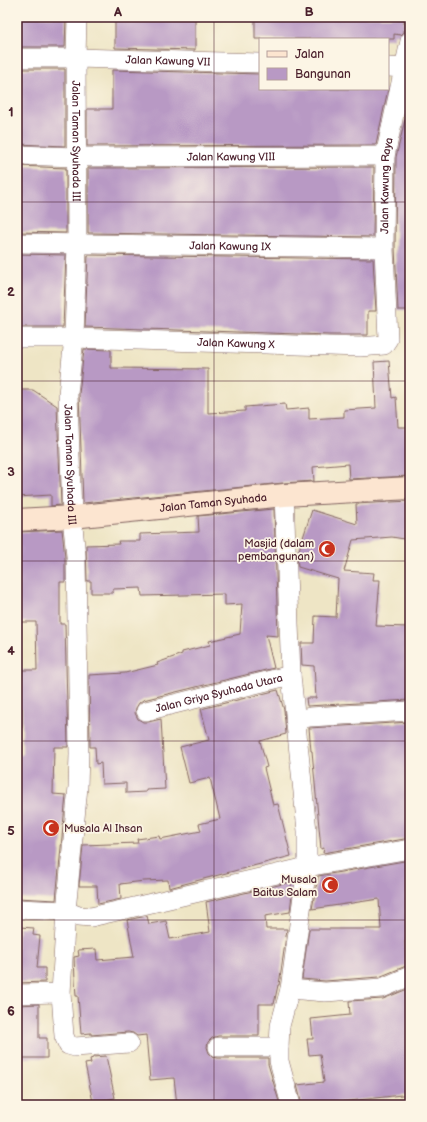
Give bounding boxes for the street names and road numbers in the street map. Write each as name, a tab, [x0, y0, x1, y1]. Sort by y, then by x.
street label: Jalan Kawung VII	[125, 53, 211, 69]
street label: Jalan Taman Syuhada III	[69, 80, 83, 202]
street label: Jalan Kawung Raya	[378, 136, 396, 234]
street label: Jalan Kawung VIII	[187, 150, 276, 164]
street label: Jalan Kawung IX	[189, 239, 272, 253]
street label: Jalan Kawung X	[197, 336, 276, 351]
street label: Jalan Taman Syuhada III	[61, 404, 79, 526]
street label: Jalan Taman Syuhada	[159, 491, 268, 515]
street label: Jalan Griya Syuhada Utara	[154, 671, 284, 716]

